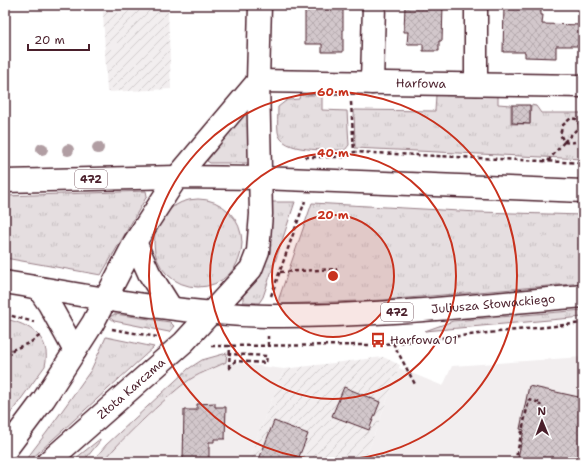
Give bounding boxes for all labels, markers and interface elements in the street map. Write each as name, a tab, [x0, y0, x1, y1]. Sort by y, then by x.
scale bar	[28, 26, 89, 52]
text: 20 m	[34, 32, 65, 48]
street label: Harfowa	[396, 75, 447, 92]
text: 60 m	[317, 84, 349, 100]
text: 40 m	[317, 145, 349, 161]
road number: 472	[75, 170, 107, 188]
text: 20 m	[317, 207, 349, 223]
centre of rings	[326, 269, 340, 283]
street label: Juliusza Słowackiego	[431, 291, 556, 317]
road number: 472	[381, 303, 413, 321]
bus stop icon: Harfowa 01	[369, 331, 387, 349]
place label: Harfowa 01	[390, 332, 457, 348]
street label: Złota Karczma	[94, 354, 169, 423]
north arrow	[522, 401, 562, 441]
text: N	[537, 404, 547, 419]

